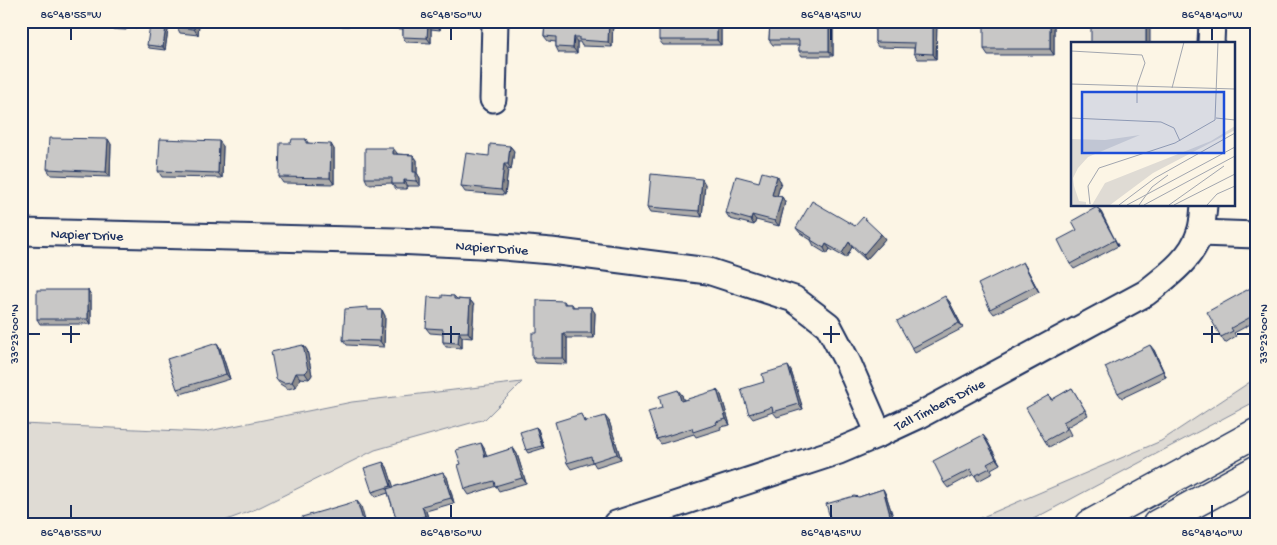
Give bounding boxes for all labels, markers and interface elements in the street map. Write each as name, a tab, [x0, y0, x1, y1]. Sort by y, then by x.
text: 86°48'55"W	[40, 9, 102, 23]
text: 86°48'50"W	[420, 9, 482, 23]
text: 86°48'45"W	[801, 9, 861, 23]
text: 86°48'40"W	[1181, 9, 1243, 23]
inset map	[1071, 42, 1234, 206]
street label: Napier Drive	[50, 227, 124, 246]
street label: Napier Drive	[455, 238, 530, 261]
text: 33°23'00"N	[9, 304, 23, 365]
text: 33°23'00"N	[1258, 304, 1272, 365]
street label: Tall Timbers Drive	[891, 376, 989, 437]
text: 86°48'55"W	[40, 527, 102, 541]
text: 86°48'50"W	[420, 527, 482, 541]
text: 86°48'45"W	[801, 527, 861, 541]
text: 86°48'40"W	[1181, 527, 1243, 541]

